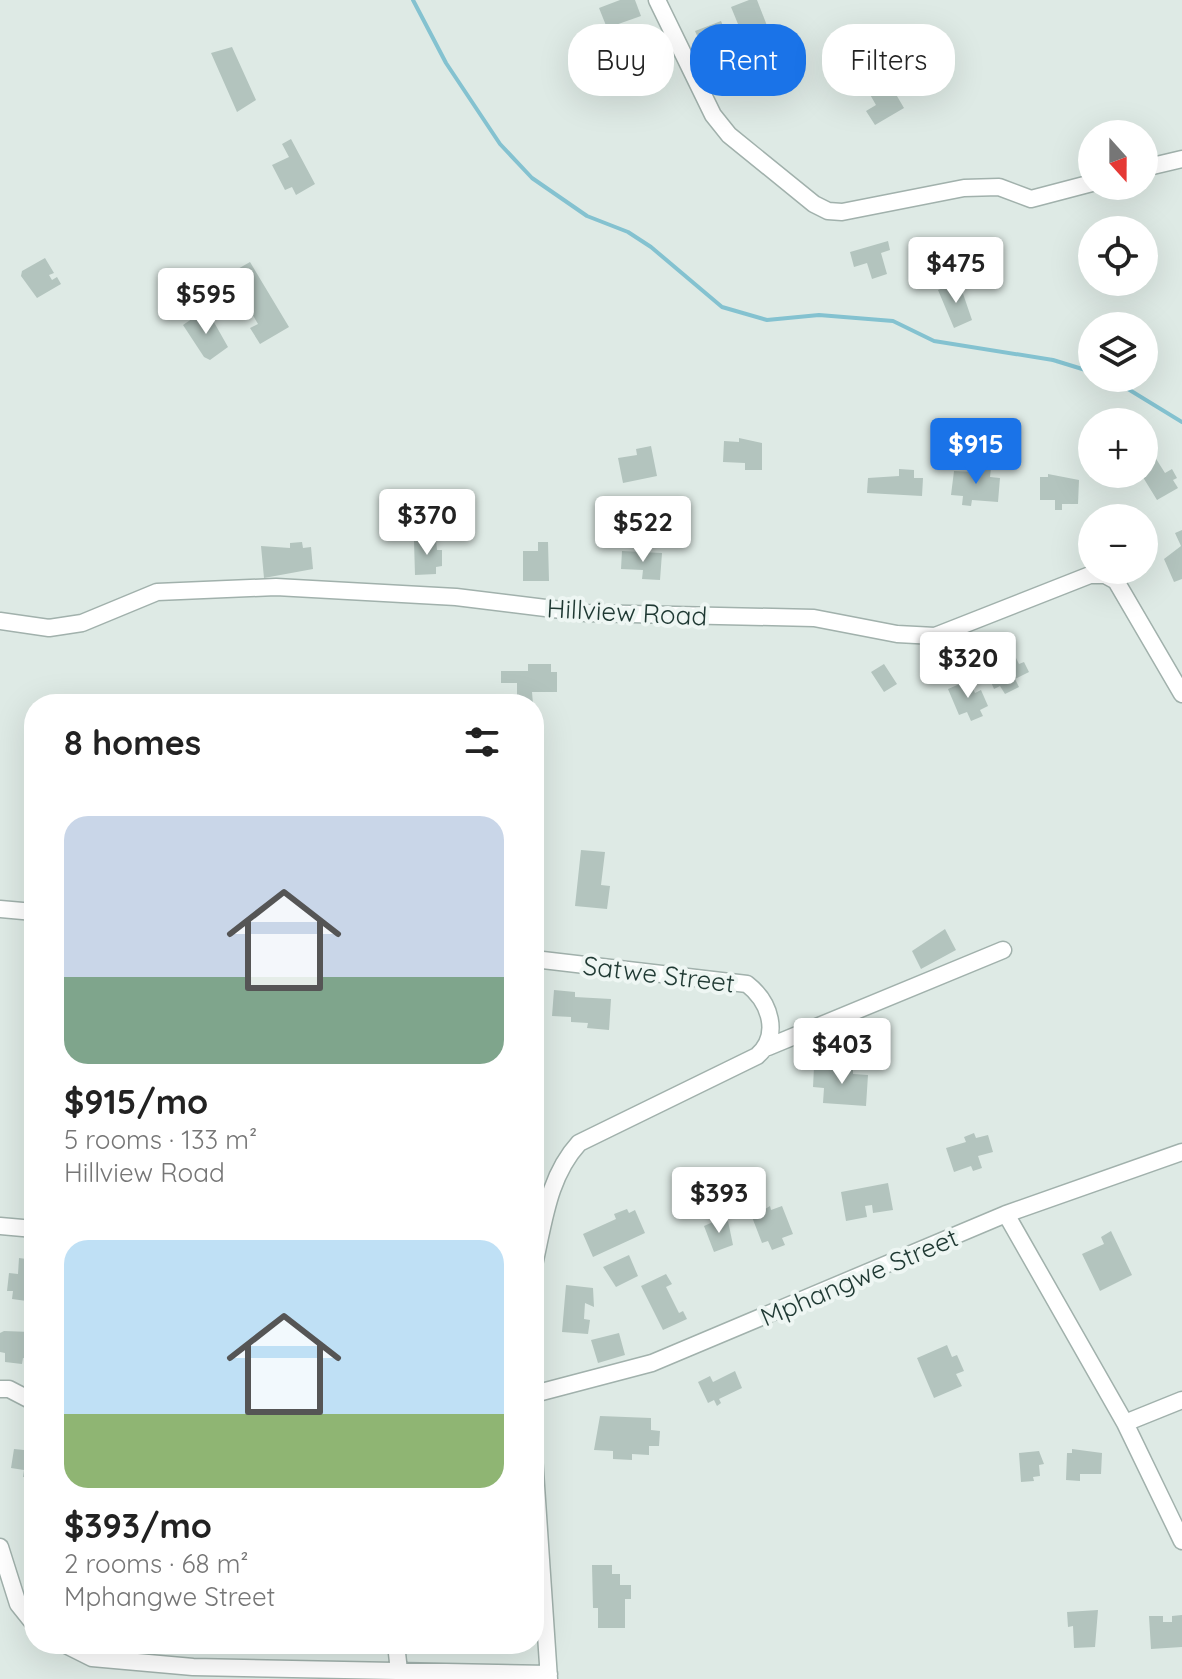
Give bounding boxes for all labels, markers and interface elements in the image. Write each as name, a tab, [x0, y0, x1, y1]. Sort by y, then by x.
chip: Buy	[568, 24, 674, 96]
chip: Rent	[690, 24, 806, 96]
chip: Filters	[822, 24, 955, 96]
north arrow	[1078, 120, 1158, 200]
map controls	[1078, 120, 1158, 584]
button: locate	[1078, 216, 1158, 296]
pin: $475	[909, 237, 1003, 305]
text: $475	[926, 246, 986, 279]
pin: $595	[159, 268, 253, 336]
text: $595	[176, 277, 236, 310]
button: layers	[1078, 312, 1158, 392]
button: +	[1078, 408, 1158, 488]
pin: $915	[929, 418, 1023, 486]
text: $915	[948, 427, 1004, 460]
pin: $370	[380, 489, 474, 557]
pin: $522	[596, 496, 690, 564]
text: $370	[397, 498, 457, 531]
button: −	[1078, 504, 1158, 584]
text: $522	[613, 505, 673, 538]
street label: Hillview Road	[546, 591, 708, 633]
pin: $320	[921, 632, 1015, 700]
text: $320	[938, 641, 998, 674]
icon: filters	[460, 720, 504, 764]
text: 8 homes	[64, 721, 201, 764]
icon: home	[212, 868, 356, 1012]
street label: Satwe Street	[581, 948, 737, 1000]
pin: $403	[795, 1018, 889, 1086]
text: $403	[812, 1027, 872, 1060]
text: $915/mo	[64, 1080, 208, 1123]
text: 5 rooms · 133 m²	[64, 1123, 257, 1156]
text: Hillview Road	[64, 1156, 225, 1189]
pin: $393	[672, 1167, 766, 1235]
text: $393	[690, 1176, 748, 1209]
street label: Mphangwe Street	[755, 1221, 963, 1333]
icon: home	[212, 1292, 356, 1436]
text: $393/mo	[64, 1504, 212, 1547]
text: 2 rooms · 68 m²	[64, 1547, 249, 1580]
text: Mphangwe Street	[64, 1580, 275, 1613]

